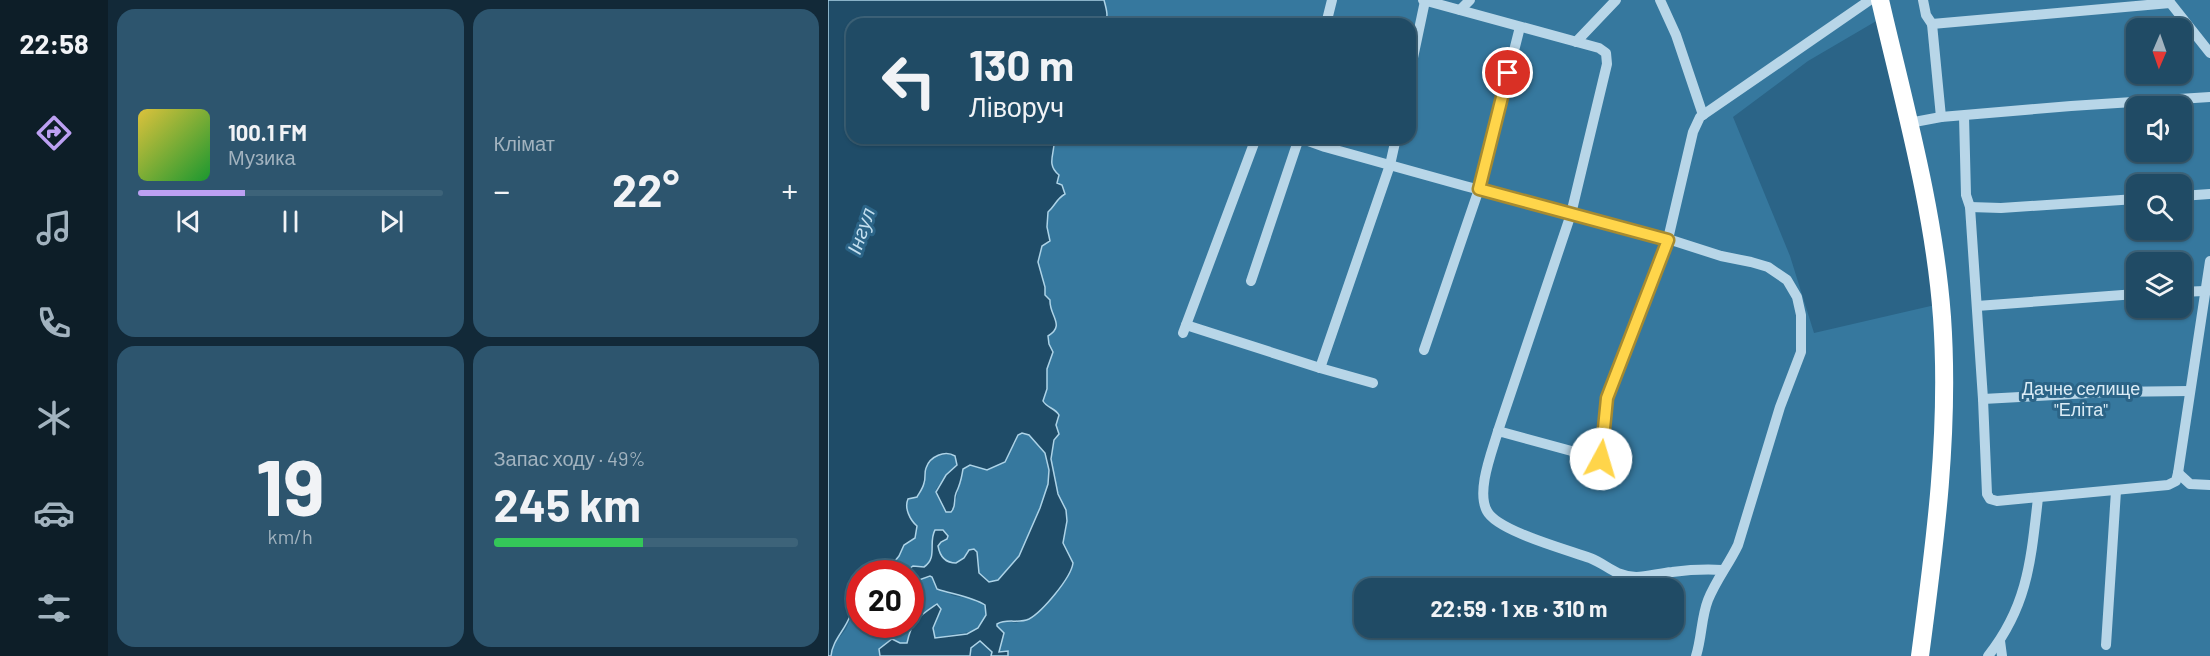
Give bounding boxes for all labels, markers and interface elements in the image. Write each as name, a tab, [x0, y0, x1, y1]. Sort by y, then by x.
north arrow	[2126, 18, 2192, 84]
map controls	[2126, 18, 2192, 318]
text: 22:58	[19, 27, 89, 59]
text: 130 m	[969, 39, 1074, 89]
icon: left	[870, 42, 948, 120]
pin	[1482, 47, 1533, 98]
icon: arrive	[1491, 56, 1524, 89]
text: Ліворуч	[969, 90, 1064, 122]
button: sound	[2126, 96, 2192, 162]
icon: directions	[33, 112, 75, 154]
text: 100.1 FM	[228, 119, 307, 145]
text: Клімат	[494, 131, 555, 155]
text: Музика	[228, 145, 296, 169]
text: 22°	[612, 162, 679, 216]
text: −	[494, 170, 510, 210]
text: +	[781, 170, 798, 210]
button: search	[2126, 174, 2192, 240]
water label: Інгул	[841, 204, 879, 257]
icon: previous	[172, 205, 205, 238]
icon: pause	[274, 205, 307, 238]
icon: next	[375, 205, 408, 238]
icon: music	[33, 207, 75, 249]
button: layers	[2126, 252, 2192, 318]
icon: phone	[33, 302, 75, 344]
park label: Дачне селище "Еліта"	[2022, 377, 2140, 420]
icon: climate	[33, 397, 75, 439]
position arrow	[1569, 427, 1633, 491]
text: 19	[256, 438, 325, 532]
text: Запас ходу · 49%	[494, 446, 645, 470]
text: 245 km	[494, 477, 641, 531]
icon: car	[33, 492, 75, 534]
text: km/h	[268, 524, 313, 548]
speed limit sign: 20	[846, 560, 924, 638]
icon: filters	[33, 587, 75, 629]
text: 22:59 · 1 хв · 310 m	[1431, 595, 1608, 621]

